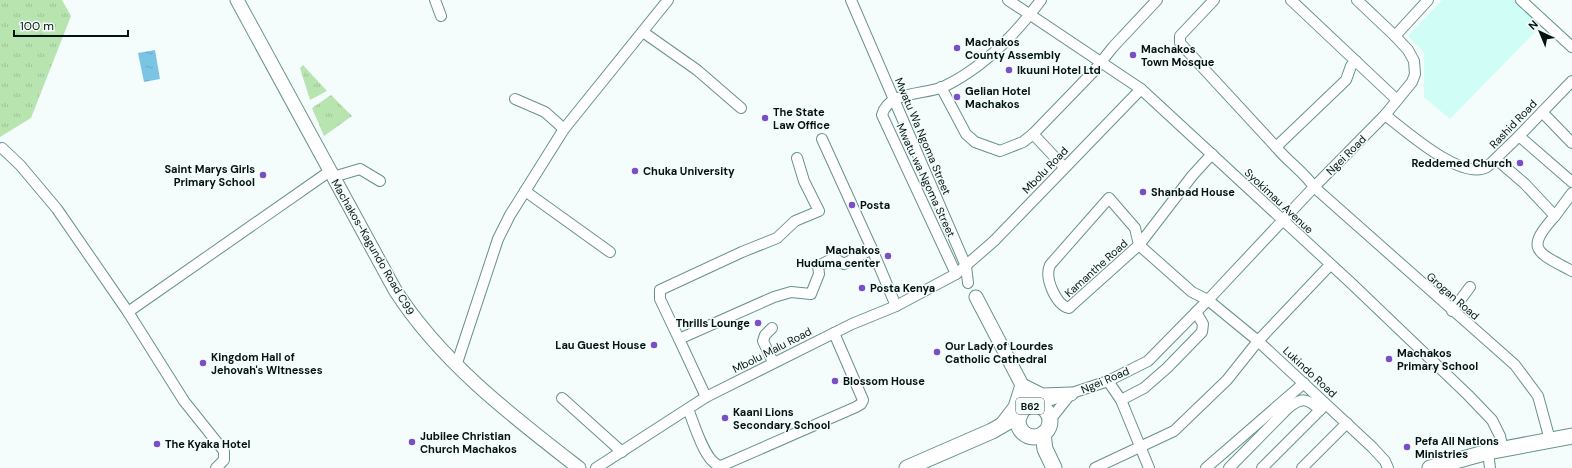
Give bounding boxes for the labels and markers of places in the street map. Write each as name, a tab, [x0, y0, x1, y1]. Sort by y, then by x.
place label: Machakos County Assembly	[965, 35, 1061, 62]
place label: Machakos Town Mosque	[1141, 42, 1215, 69]
marker: Machakos County Assembly	[952, 43, 962, 53]
marker: Machakos Town Mosque	[1128, 50, 1138, 60]
place label: Ikuuni Hotel Ltd	[1017, 63, 1101, 77]
marker: Ikuuni Hotel Ltd	[1004, 65, 1014, 75]
place label: Gelian Hotel Machakos	[965, 84, 1031, 111]
marker: Gelian Hotel Machakos	[952, 92, 962, 102]
place label: The State Law Office	[773, 105, 830, 132]
marker: The State Law Office	[760, 113, 770, 123]
place label: Reddemed Church	[1411, 156, 1512, 170]
marker: Reddemed Church	[1515, 158, 1525, 168]
place label: Saint Marys Girls Primary School	[164, 162, 255, 189]
place label: Chuka University	[643, 164, 735, 178]
marker: Chuka University	[630, 166, 640, 176]
marker: Saint Marys Girls Primary School	[258, 170, 268, 180]
place label: Shanbad House	[1151, 185, 1235, 199]
marker: Shanbad House	[1138, 187, 1148, 197]
place label: Posta	[860, 198, 890, 212]
marker: Posta	[847, 200, 857, 210]
place label: Machakos Huduma center	[796, 243, 880, 270]
marker: Machakos Huduma center	[883, 251, 893, 261]
place label: Posta Kenya	[870, 281, 935, 295]
marker: Posta Kenya	[857, 283, 867, 293]
place label: Thrills Lounge	[676, 316, 750, 330]
marker: Thrills Lounge	[753, 318, 763, 328]
place label: Lau Guest House	[555, 338, 646, 352]
place label: Our Lady of Lourdes Catholic Cathedral	[945, 339, 1053, 366]
marker: Lau Guest House	[649, 340, 659, 350]
place label: Machakos Primary School	[1397, 346, 1478, 373]
marker: Our Lady of Lourdes Catholic Cathedral	[932, 347, 942, 357]
place label: Kingdom Hall of Jehovah's WItnesses	[211, 350, 323, 377]
marker: Machakos Primary School	[1384, 354, 1394, 364]
marker: Kingdom Hall of Jehovah's WItnesses	[198, 358, 208, 368]
place label: Blossom House	[843, 374, 925, 388]
marker: Blossom House	[830, 376, 840, 386]
place label: Kaani Lions Secondary School	[733, 405, 830, 432]
marker: Kaani Lions Secondary School	[720, 413, 730, 423]
place label: Jubilee Christian Church Machakos	[420, 429, 517, 456]
place label: Pefa All Nations Ministries	[1415, 434, 1499, 461]
place label: The Kyaka Hotel	[165, 437, 251, 451]
marker: Jubilee Christian Church Machakos	[407, 437, 417, 447]
marker: The Kyaka Hotel	[152, 439, 162, 449]
marker: Pefa All Nations Ministries	[1402, 442, 1412, 452]

